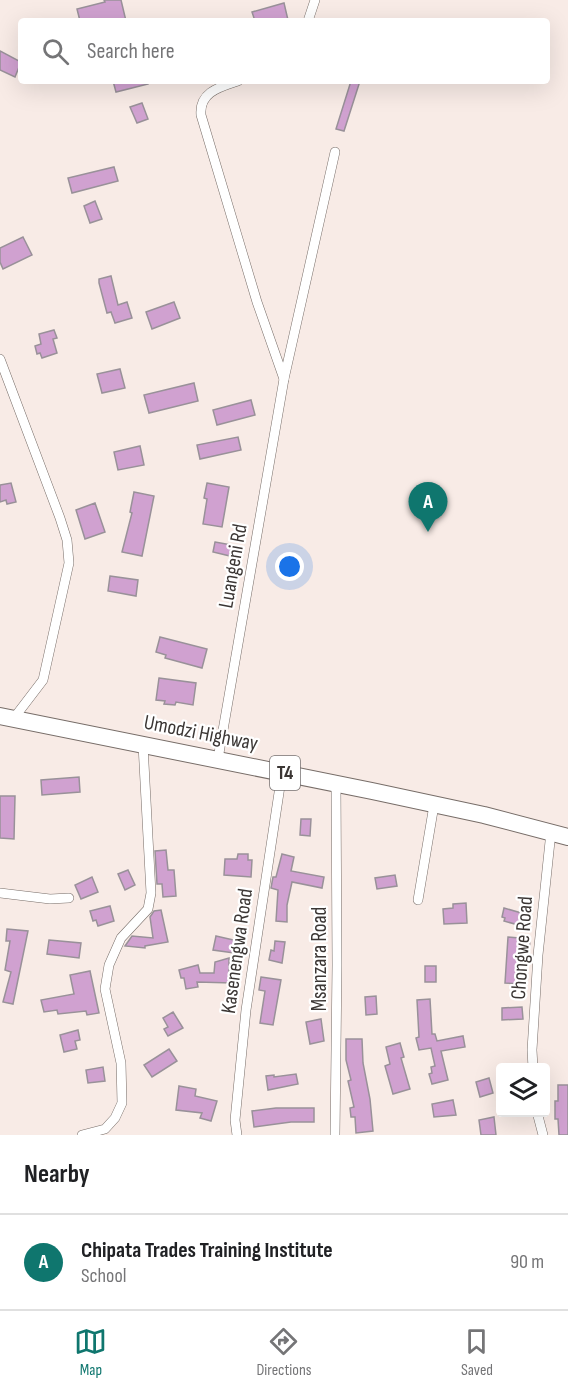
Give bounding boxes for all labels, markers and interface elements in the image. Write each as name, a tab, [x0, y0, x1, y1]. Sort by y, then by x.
search box	[18, 18, 550, 84]
icon: search	[39, 35, 72, 68]
text: Search here	[87, 38, 174, 65]
pin: A	[408, 482, 448, 532]
street label: Luangeni Rd	[213, 522, 253, 610]
your location	[275, 552, 304, 581]
street label: Umodzi Highway	[142, 710, 260, 756]
road number: T4	[270, 756, 300, 790]
street label: Kasenengwa Road	[216, 887, 258, 1015]
street label: Chongwe Road	[506, 895, 538, 1001]
street label: Msanzara Road	[307, 907, 332, 1011]
map controls	[496, 1063, 550, 1117]
button: layers	[496, 1063, 550, 1117]
text: Nearby	[24, 1159, 90, 1190]
text: Chipata Trades Training Institute	[81, 1237, 333, 1264]
text: A	[39, 1250, 48, 1274]
text: 90 m	[510, 1250, 544, 1274]
text: School	[81, 1264, 126, 1288]
tab: Map	[74, 1325, 107, 1380]
tab: Directions	[256, 1325, 311, 1380]
tab: Saved	[460, 1325, 493, 1380]

